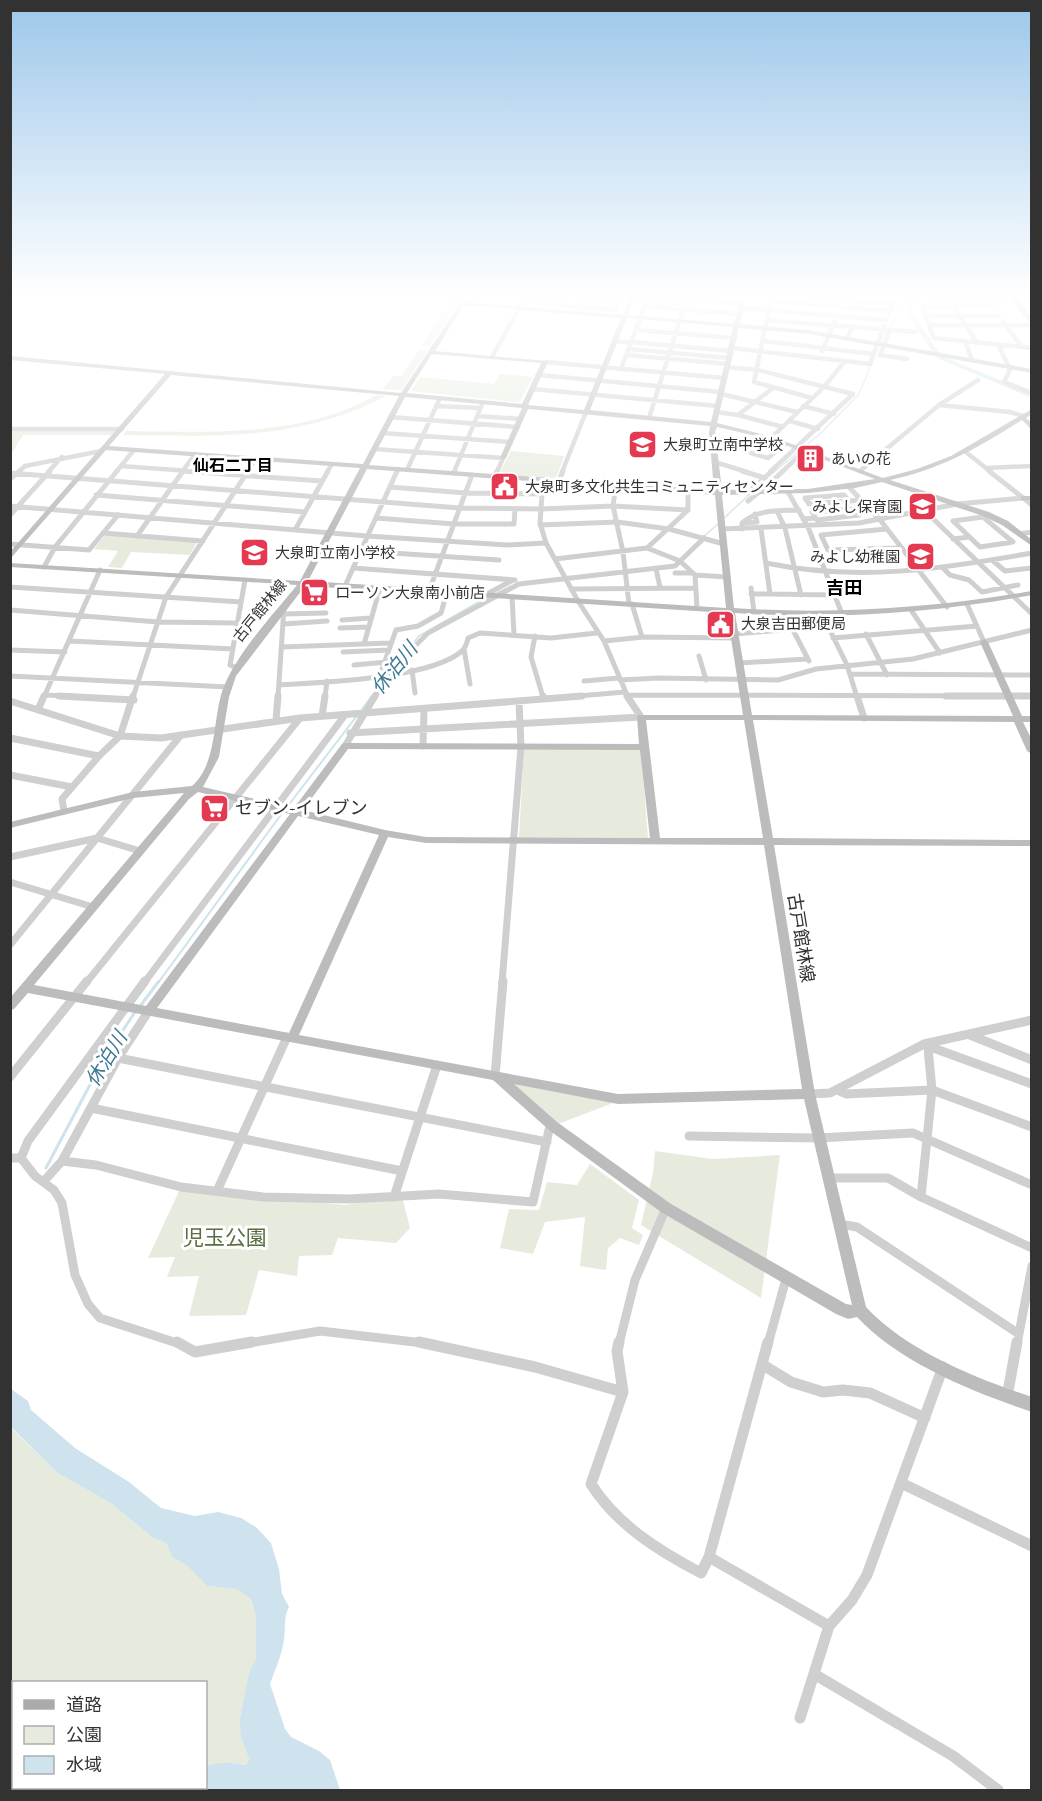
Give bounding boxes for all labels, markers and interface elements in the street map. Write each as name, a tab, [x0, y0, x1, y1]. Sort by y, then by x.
school or university icon: 大泉町立南中学校	[626, 429, 658, 461]
place label: 大泉町立南中学校	[663, 436, 783, 455]
building icon: あいの花	[794, 443, 826, 475]
place label: あいの花	[831, 450, 891, 469]
district label: 仙石二丁目	[192, 457, 273, 476]
public building icon: 大泉町多文化共生コミュニティセンター	[488, 471, 520, 503]
place label: 大泉町多文化共生コミュニティセンター	[525, 478, 794, 497]
school or university icon: みよし保育園	[907, 491, 939, 523]
place label: みよし保育園	[812, 498, 902, 517]
school or university icon: 大泉町立南小学校	[238, 537, 270, 569]
school or university icon: みよし幼稚園	[905, 541, 937, 573]
place label: 大泉町立南小学校	[275, 544, 395, 563]
place label: みよし幼稚園	[810, 548, 900, 567]
street label: 古戸館林線	[229, 576, 291, 646]
supermarket icon: ローソン大泉南小前店	[298, 577, 330, 609]
district label: 吉田	[826, 578, 862, 599]
place label: ローソン大泉南小前店	[335, 584, 485, 603]
public building icon: 大泉吉田郵便局	[704, 608, 736, 640]
place label: 大泉吉田郵便局	[741, 615, 846, 634]
water label: 休泊川	[367, 636, 424, 699]
supermarket icon: セブン-イレブン	[198, 792, 230, 824]
place label: セブン-イレブン	[235, 798, 368, 819]
street label: 古戸館林線	[783, 892, 818, 984]
water label: 休泊川	[81, 1026, 134, 1091]
park label: 児玉公園	[183, 1226, 267, 1251]
legend	[12, 1681, 207, 1789]
text: 道路	[66, 1695, 102, 1716]
text: 公園	[66, 1725, 102, 1746]
text: 水域	[66, 1755, 102, 1776]

